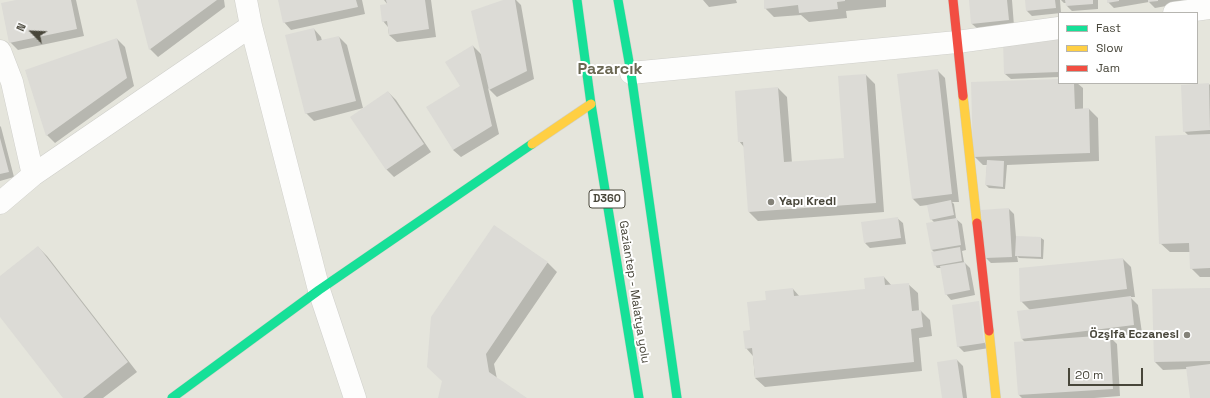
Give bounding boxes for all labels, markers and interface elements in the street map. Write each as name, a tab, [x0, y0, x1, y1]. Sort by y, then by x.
north arrow	[12, 12, 52, 52]
legend	[1058, 12, 1198, 84]
text: Fast	[1096, 20, 1121, 36]
text: N	[13, 21, 29, 33]
text: Slow	[1096, 40, 1123, 56]
district label: Pazarcık	[578, 60, 642, 80]
text: Jam	[1096, 60, 1120, 76]
road number: D360	[589, 190, 625, 208]
place label: Yapı Kredi	[779, 195, 836, 209]
marker: Yapı Kredi	[766, 197, 776, 207]
street label: Gaziantep - Malatya yolu	[616, 220, 652, 364]
place label: Özşifa Eczanesi	[1090, 328, 1179, 342]
marker: Özşifa Eczanesi	[1182, 330, 1192, 340]
scale bar	[1070, 360, 1145, 386]
text: 20 m	[1075, 367, 1103, 383]

